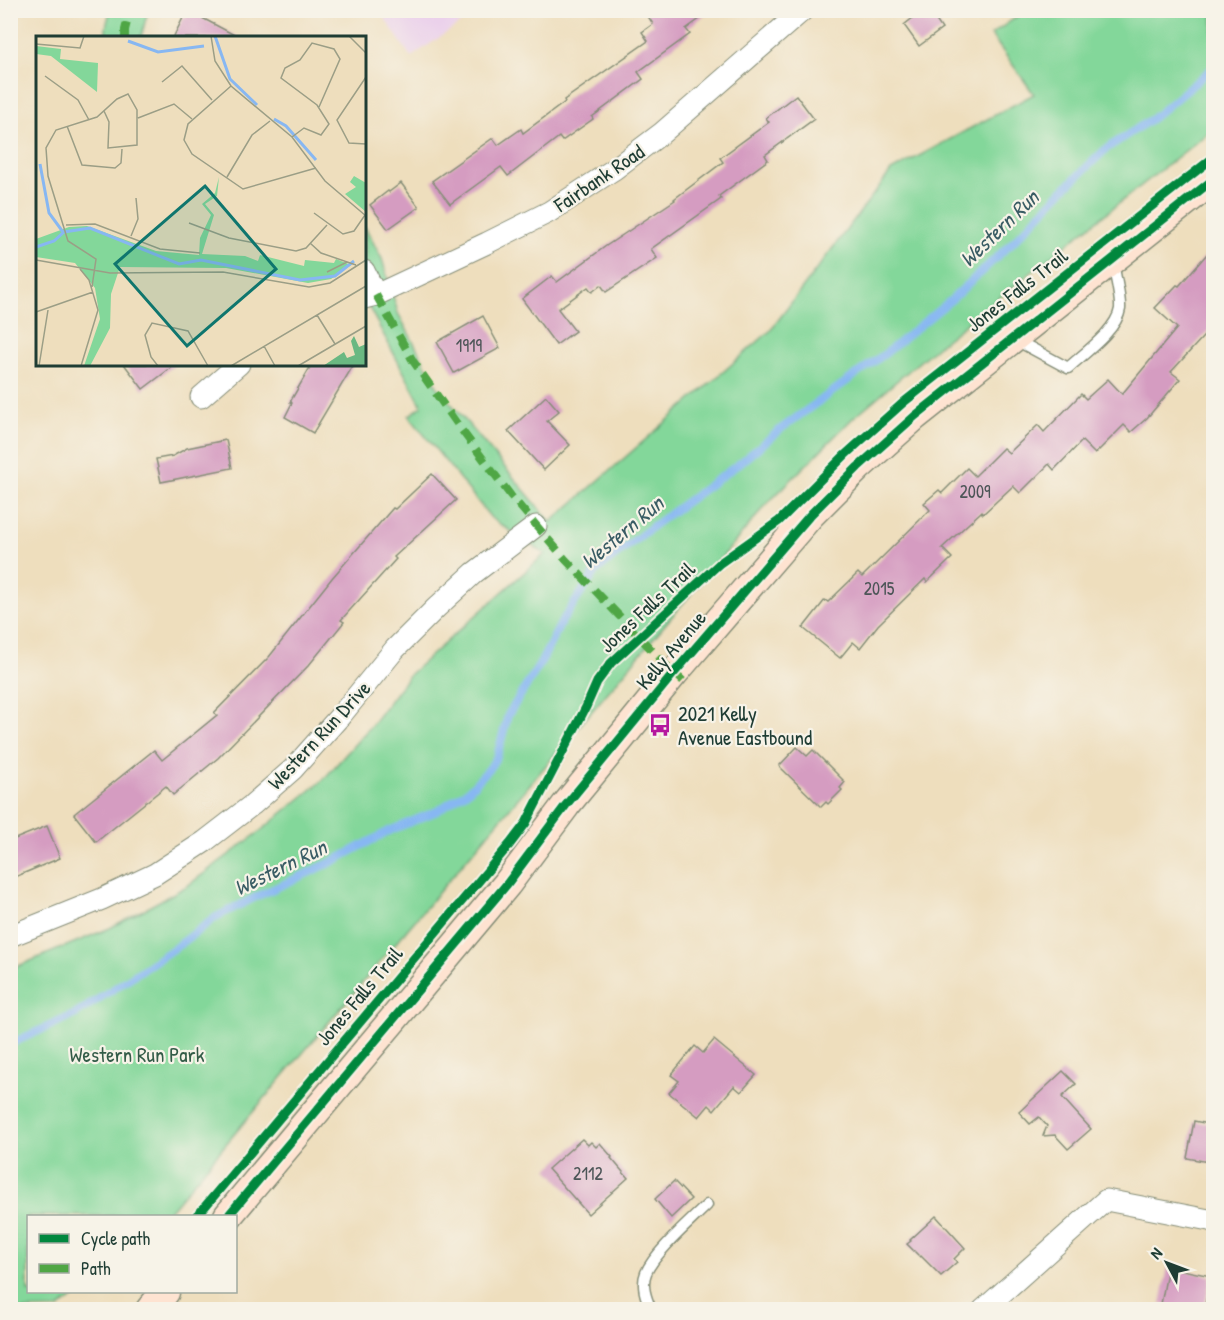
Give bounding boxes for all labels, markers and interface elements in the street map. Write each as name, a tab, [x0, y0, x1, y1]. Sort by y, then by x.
inset map	[36, 36, 366, 366]
street label: Fairbank Road	[547, 137, 650, 219]
water label: Western Run	[953, 181, 1047, 273]
street label: Jones Falls Trail	[960, 241, 1074, 339]
house number: 1919	[456, 333, 483, 358]
house number: 2009	[959, 479, 991, 504]
water label: Western Run	[574, 487, 671, 575]
street label: Jones Falls Trail	[593, 555, 702, 659]
house number: 2015	[864, 576, 895, 601]
street label: Kelly Avenue	[629, 604, 713, 696]
street label: Western Run Drive	[261, 674, 377, 796]
place label: 2021 Kelly Avenue Eastbound	[678, 699, 812, 752]
bus stop icon: 2021 Kelly Avenue Eastbound	[647, 712, 673, 738]
water label: Western Run	[229, 831, 333, 902]
street label: Jones Falls Trail	[309, 940, 409, 1052]
park label: Western Run Park	[70, 1040, 205, 1069]
house number: 2112	[573, 1161, 604, 1186]
legend	[27, 1215, 237, 1293]
text: Cycle path	[81, 1226, 151, 1251]
north arrow	[1137, 1233, 1197, 1293]
text: N	[1145, 1242, 1167, 1264]
text: Path	[81, 1256, 111, 1281]

